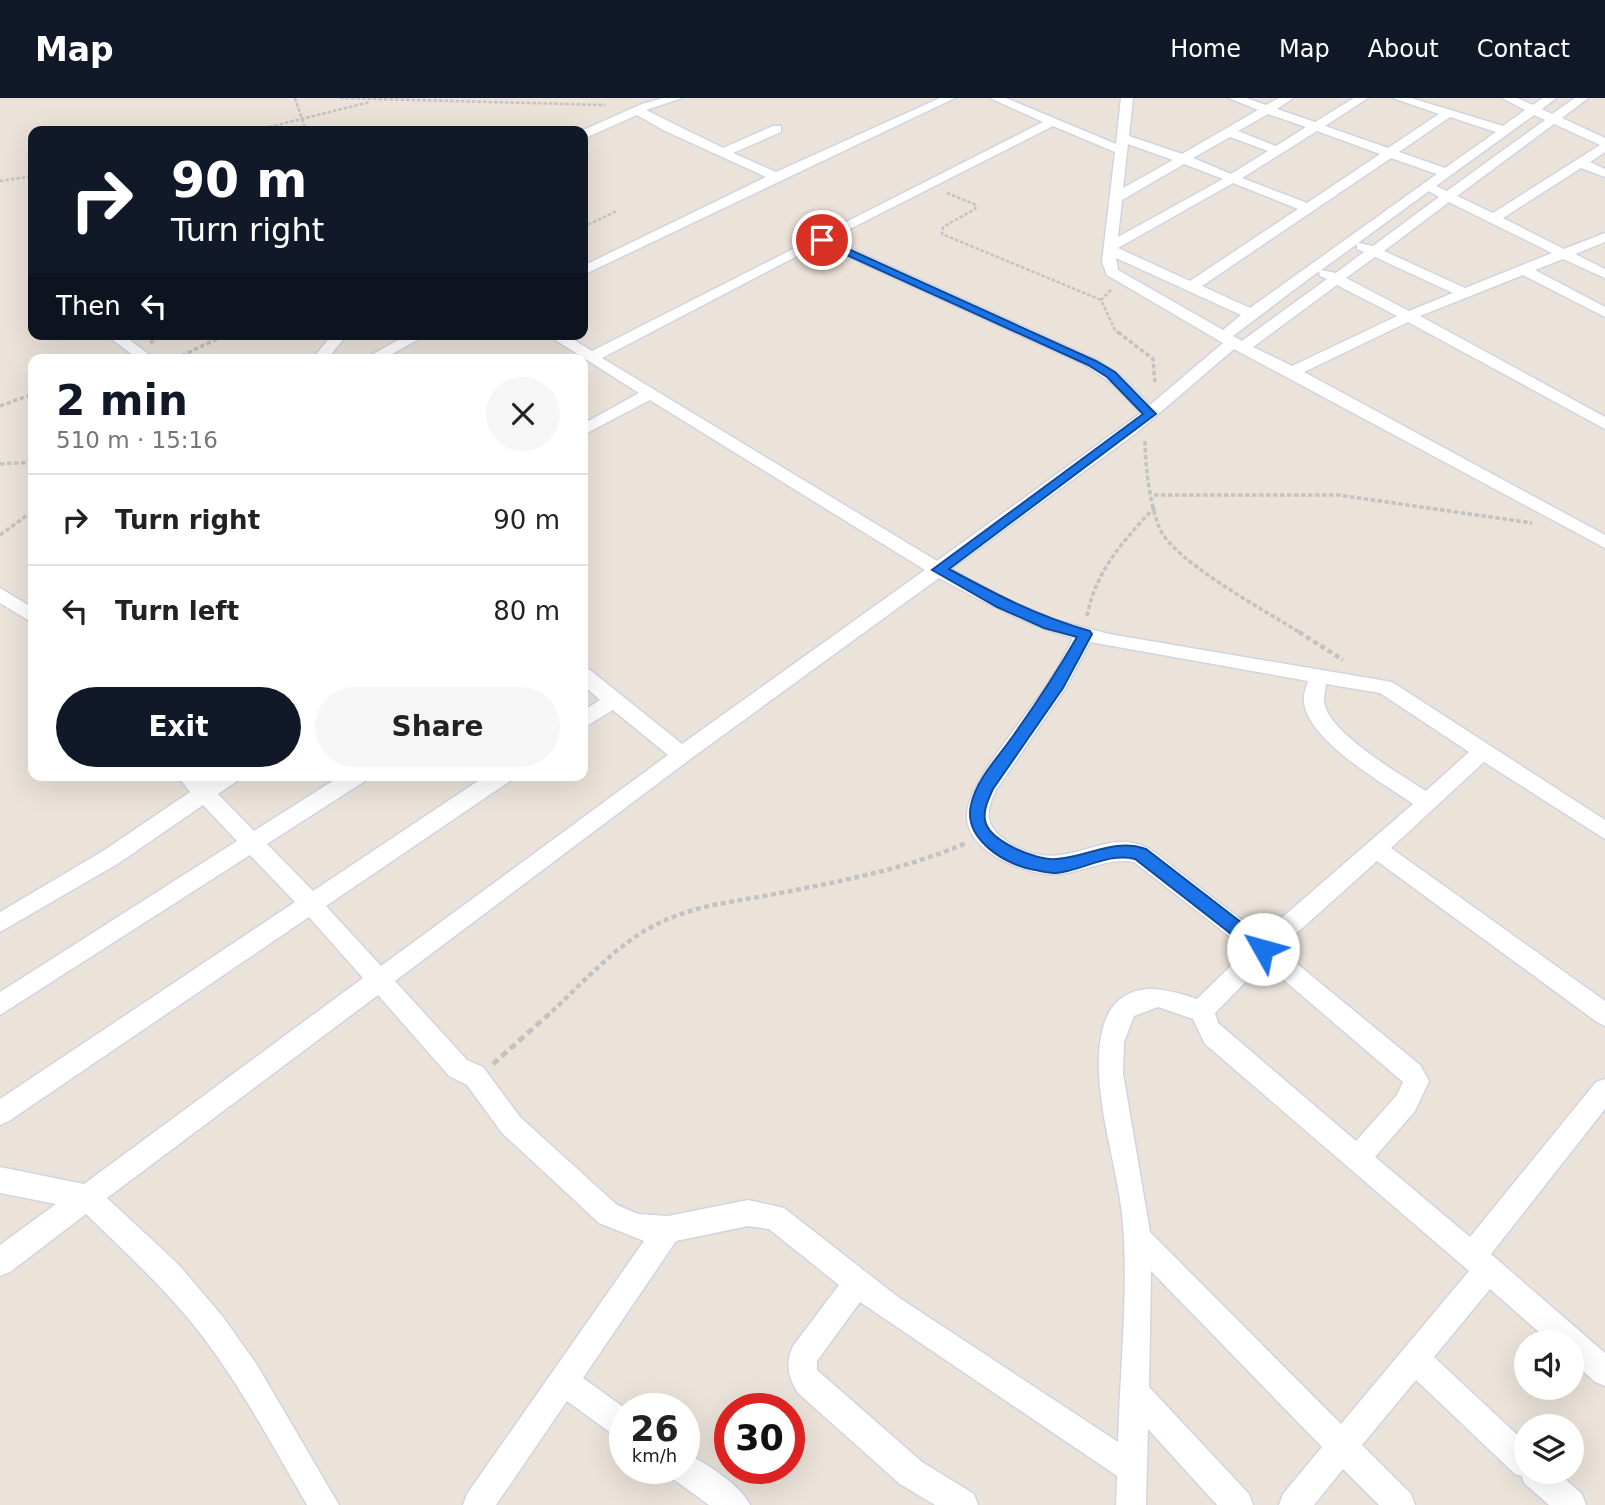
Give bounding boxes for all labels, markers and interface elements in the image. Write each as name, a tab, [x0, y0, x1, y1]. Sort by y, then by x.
text: Map	[35, 30, 114, 69]
text: Home	[1170, 35, 1241, 63]
text: Map	[1279, 35, 1330, 63]
text: About	[1368, 35, 1439, 63]
text: Contact	[1477, 35, 1570, 63]
text: 90 m	[171, 152, 307, 209]
icon: right	[56, 154, 147, 245]
pin	[792, 210, 852, 270]
text: Turn right	[171, 211, 324, 249]
icon: arrive	[803, 221, 841, 259]
icon: left	[135, 287, 173, 325]
text: Then	[56, 291, 121, 321]
text: 2 min	[56, 376, 188, 425]
button: close	[486, 377, 560, 451]
text: 510 m · 15:16	[56, 427, 218, 453]
icon: right	[56, 501, 94, 539]
text: Turn right	[115, 505, 260, 535]
text: 90 m	[493, 505, 560, 535]
icon: left	[56, 592, 94, 630]
text: Turn left	[115, 596, 239, 626]
text: 80 m	[493, 596, 560, 626]
button: Exit	[56, 687, 301, 767]
button: Share	[315, 687, 560, 767]
position arrow	[1226, 912, 1300, 986]
map controls	[1514, 1330, 1584, 1484]
button: sound	[1514, 1330, 1584, 1400]
speed limit sign: 30	[714, 1393, 805, 1484]
text: 26	[630, 1409, 679, 1449]
button: layers	[1514, 1414, 1584, 1484]
text: km/h	[632, 1445, 677, 1466]

